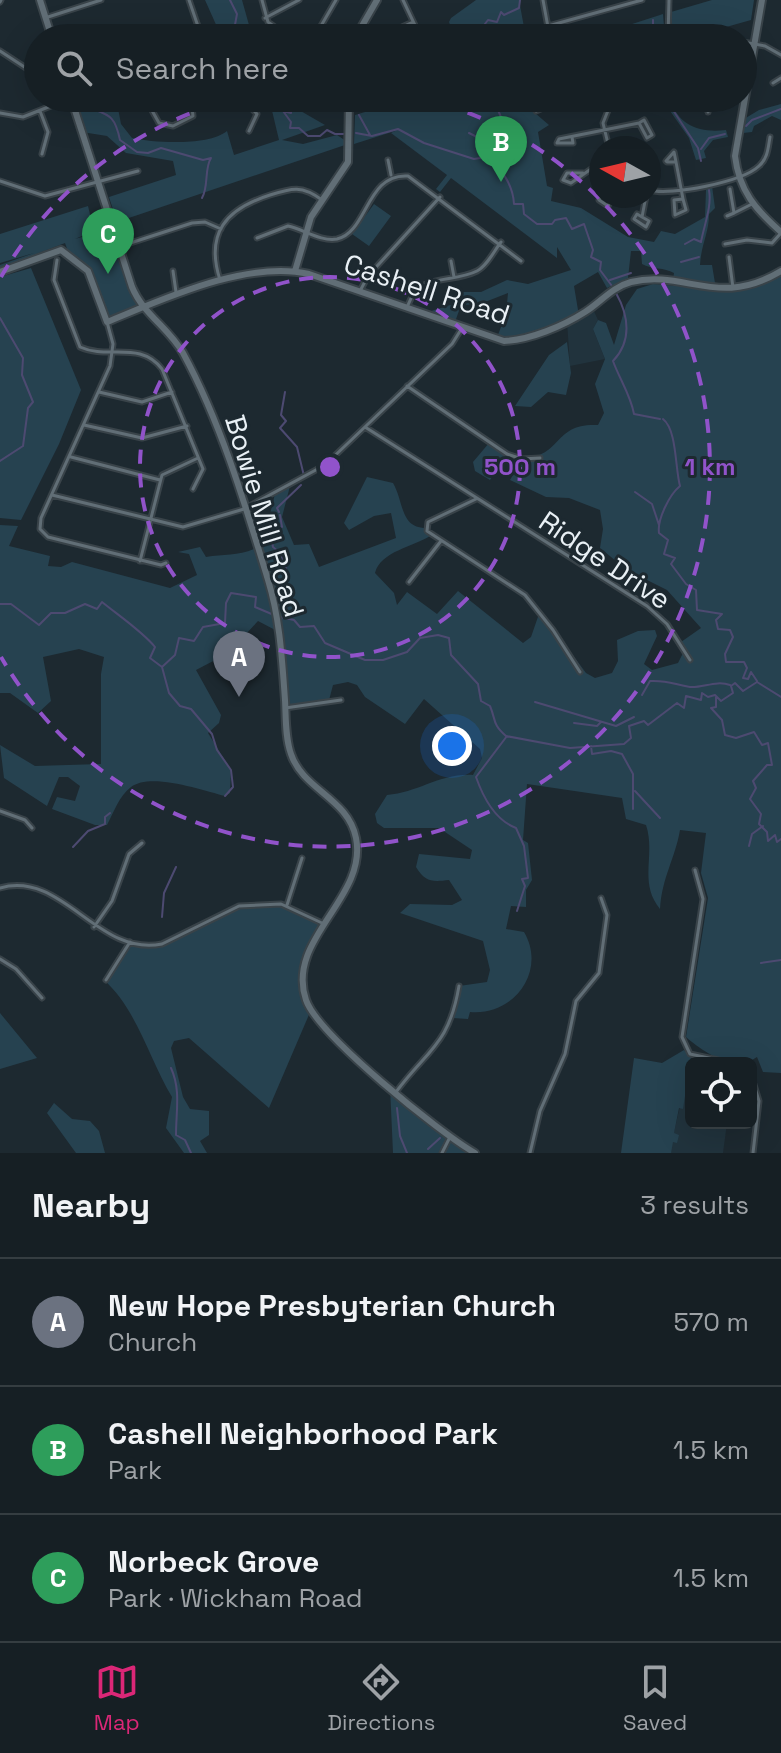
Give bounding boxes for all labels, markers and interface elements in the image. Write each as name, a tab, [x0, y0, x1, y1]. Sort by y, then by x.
search box	[24, 24, 757, 112]
icon: search	[52, 46, 96, 90]
text: Search here	[116, 49, 289, 88]
pin: B	[475, 116, 527, 182]
north arrow	[589, 136, 661, 208]
pin: C	[82, 208, 134, 274]
street label: Cashell Road	[340, 245, 514, 333]
street label: Bowie Mill Road	[217, 411, 313, 621]
text: 500 m	[484, 451, 556, 482]
text: 1 km	[685, 451, 735, 482]
centre of rings	[316, 453, 344, 481]
street label: Ridge Drive	[532, 503, 678, 617]
pin: A	[213, 631, 265, 697]
your location	[432, 726, 472, 766]
map controls	[685, 1057, 757, 1129]
button: locate	[685, 1057, 757, 1129]
text: Nearby	[32, 1184, 150, 1227]
text: 3 results	[640, 1188, 749, 1222]
text: New Hope Presbyterian Church	[108, 1286, 556, 1325]
text: A	[50, 1305, 66, 1339]
text: 570 m	[674, 1305, 749, 1339]
text: Church	[108, 1325, 197, 1359]
text: Cashell Neighborhood Park	[108, 1414, 498, 1453]
text: B	[49, 1433, 67, 1467]
text: 1.5 km	[673, 1433, 749, 1467]
text: Park	[108, 1453, 162, 1487]
text: Norbeck Grove	[108, 1542, 319, 1581]
text: C	[50, 1561, 66, 1595]
text: 1.5 km	[673, 1561, 749, 1595]
text: Park · Wickham Road	[108, 1581, 363, 1615]
tab: Map	[94, 1660, 140, 1736]
tab: Directions	[327, 1660, 435, 1736]
tab: Saved	[623, 1660, 687, 1736]

